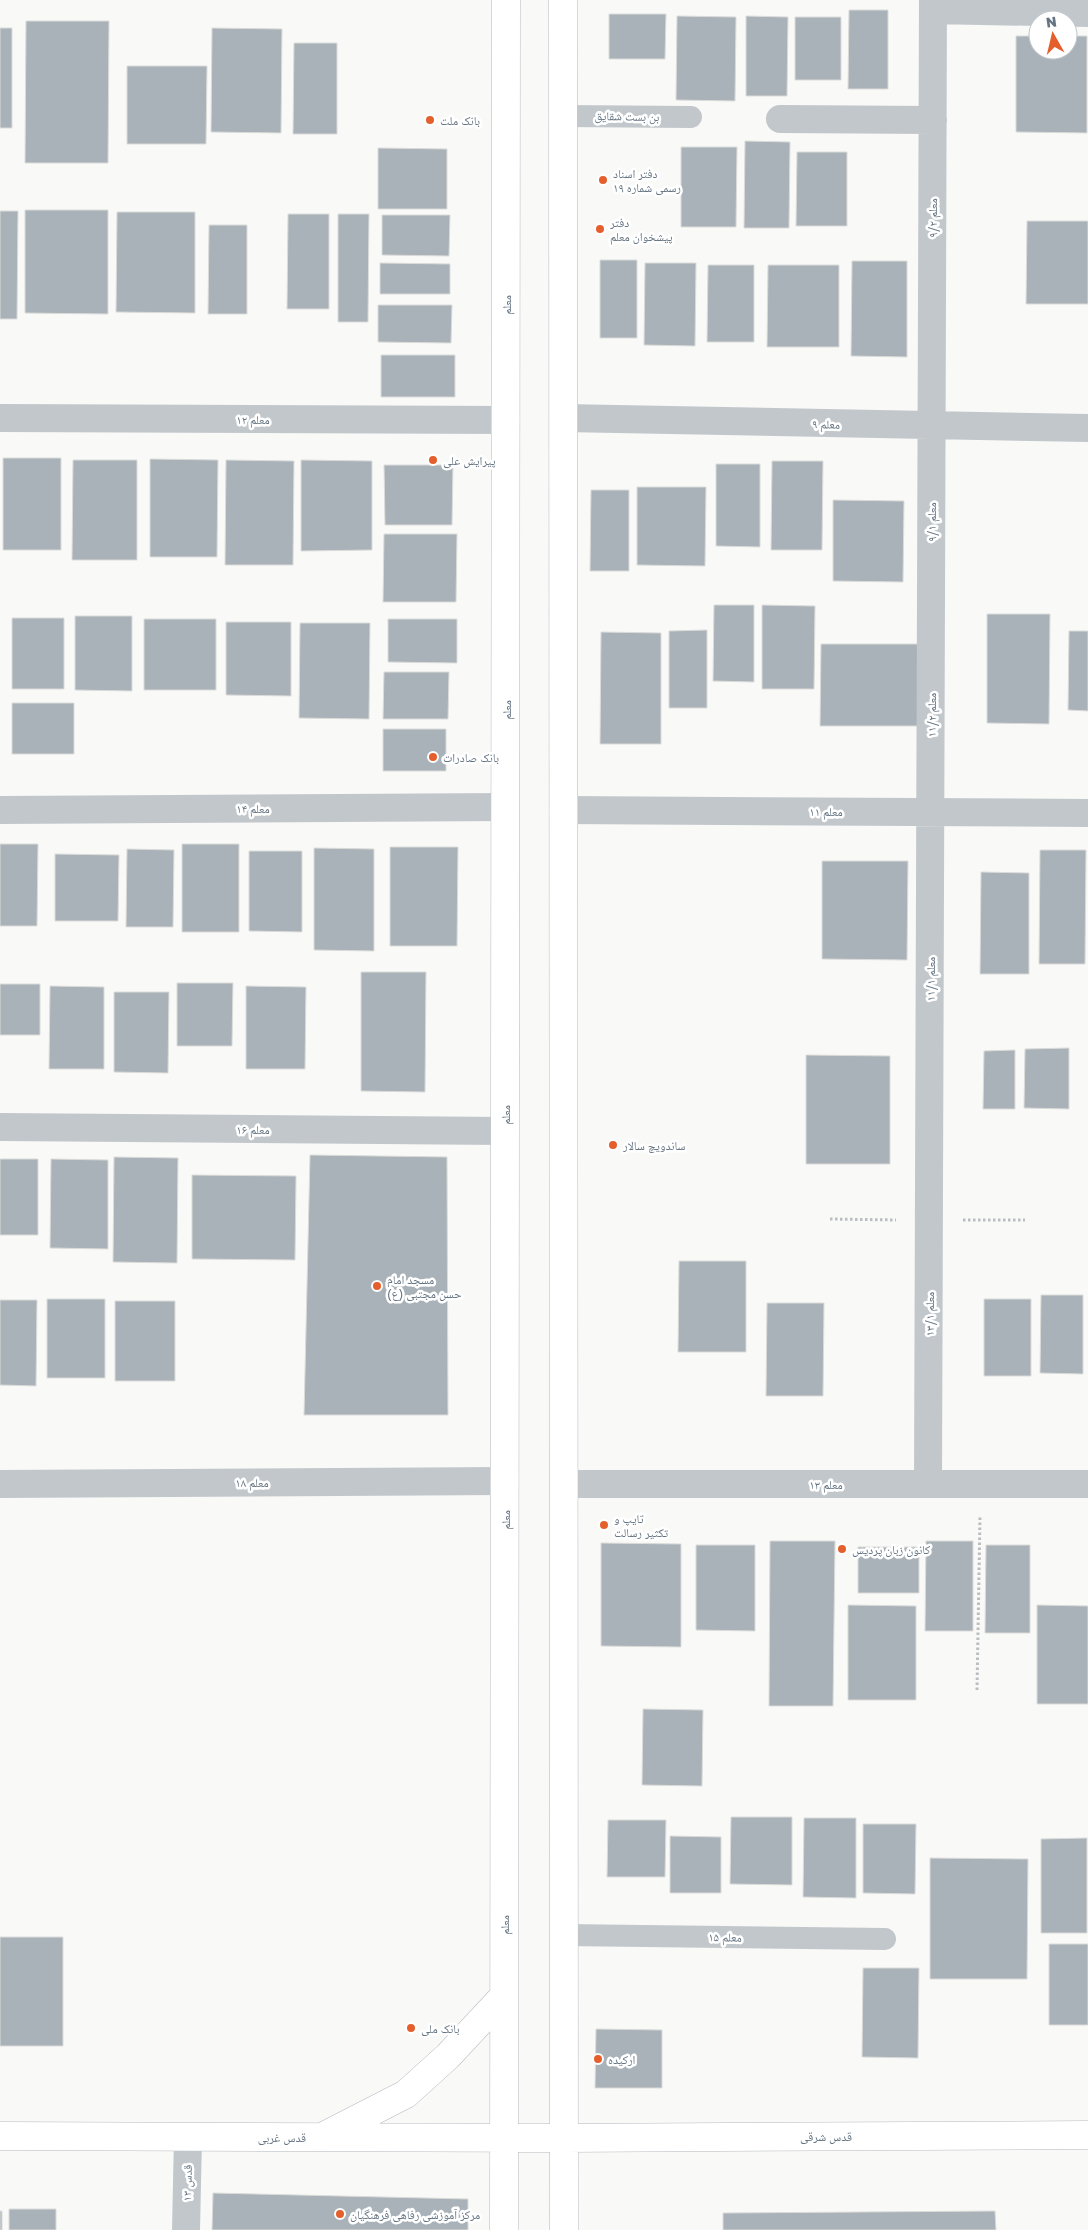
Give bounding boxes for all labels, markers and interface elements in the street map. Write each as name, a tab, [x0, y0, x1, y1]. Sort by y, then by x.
north arrow	[1028, 10, 1078, 60]
text: N	[1045, 12, 1058, 31]
street label: بن بست شقایق	[594, 108, 660, 124]
place label: بانک ملت	[440, 113, 480, 128]
marker: بانک ملت	[424, 114, 436, 126]
place label: دفتر اسناد رسمی شماره ۱۹	[613, 166, 681, 195]
marker: دفتر اسناد رسمی شماره ۱۹	[597, 174, 609, 186]
street label: معلم ۹/۲	[925, 198, 941, 238]
place label: دفتر پیشخوان معلم	[609, 215, 673, 245]
marker: دفتر پیشخوان معلم	[594, 223, 606, 235]
street label: معلم	[499, 295, 515, 315]
street label: معلم ۱۲	[236, 412, 270, 428]
street label: معلم ۹	[812, 416, 840, 433]
place label: پیرایش علی	[443, 453, 496, 468]
marker: پیرایش علی	[427, 454, 439, 466]
street label: معلم ۹/۱	[924, 502, 940, 542]
street label: معلم ۱۱/۲	[924, 693, 940, 737]
street label: معلم	[499, 700, 515, 720]
place label: بانک صادرات	[443, 750, 499, 765]
marker: بانک صادرات	[427, 751, 439, 763]
street label: معلم ۱۴	[236, 801, 270, 817]
street label: معلم ۱۱	[809, 804, 843, 820]
street label: معلم ۱۱/۱	[923, 957, 939, 1001]
street label: معلم	[498, 1105, 514, 1125]
street label: معلم ۱۶‌	[236, 1122, 270, 1138]
place label: ساندویچ سالار	[622, 1138, 686, 1153]
marker: ساندویچ سالار	[607, 1139, 619, 1151]
place label: مسجد امام حسن مجتبی (ع)	[387, 1272, 462, 1302]
marker: مسجد امام حسن مجتبی (ع)	[371, 1280, 383, 1292]
street label: معلم ۱۳/۱	[922, 1292, 938, 1336]
street label: معلم ۱۸	[235, 1475, 269, 1491]
street label: معلم ۱۳	[809, 1477, 843, 1493]
street label: معلم	[498, 1510, 514, 1530]
place label: تایپ و تکثیر رسالت	[614, 1511, 668, 1540]
marker: تایپ و تکثیر رسالت	[598, 1519, 610, 1531]
place label: کانون زبان پردیس	[852, 1542, 930, 1557]
marker: کانون زبان پردیس	[836, 1543, 848, 1555]
street label: معلم	[497, 1915, 513, 1935]
street label: معلم ۱۵	[708, 1929, 742, 1946]
place label: بانک ملی	[421, 2021, 460, 2036]
marker: بانک ملی	[405, 2022, 417, 2034]
place label: ارکیده	[608, 2052, 636, 2067]
marker: ارکیده	[592, 2053, 604, 2065]
street label: قدس شرقی	[800, 2129, 852, 2144]
street label: قدس غربی	[258, 2130, 306, 2145]
street label: قدس ۱۳	[179, 2165, 195, 2201]
place label: مرکز آموزشی رفاهی فرهنگیان	[350, 2207, 480, 2222]
marker: مرکز آموزشی رفاهی فرهنگیان	[334, 2208, 346, 2220]

